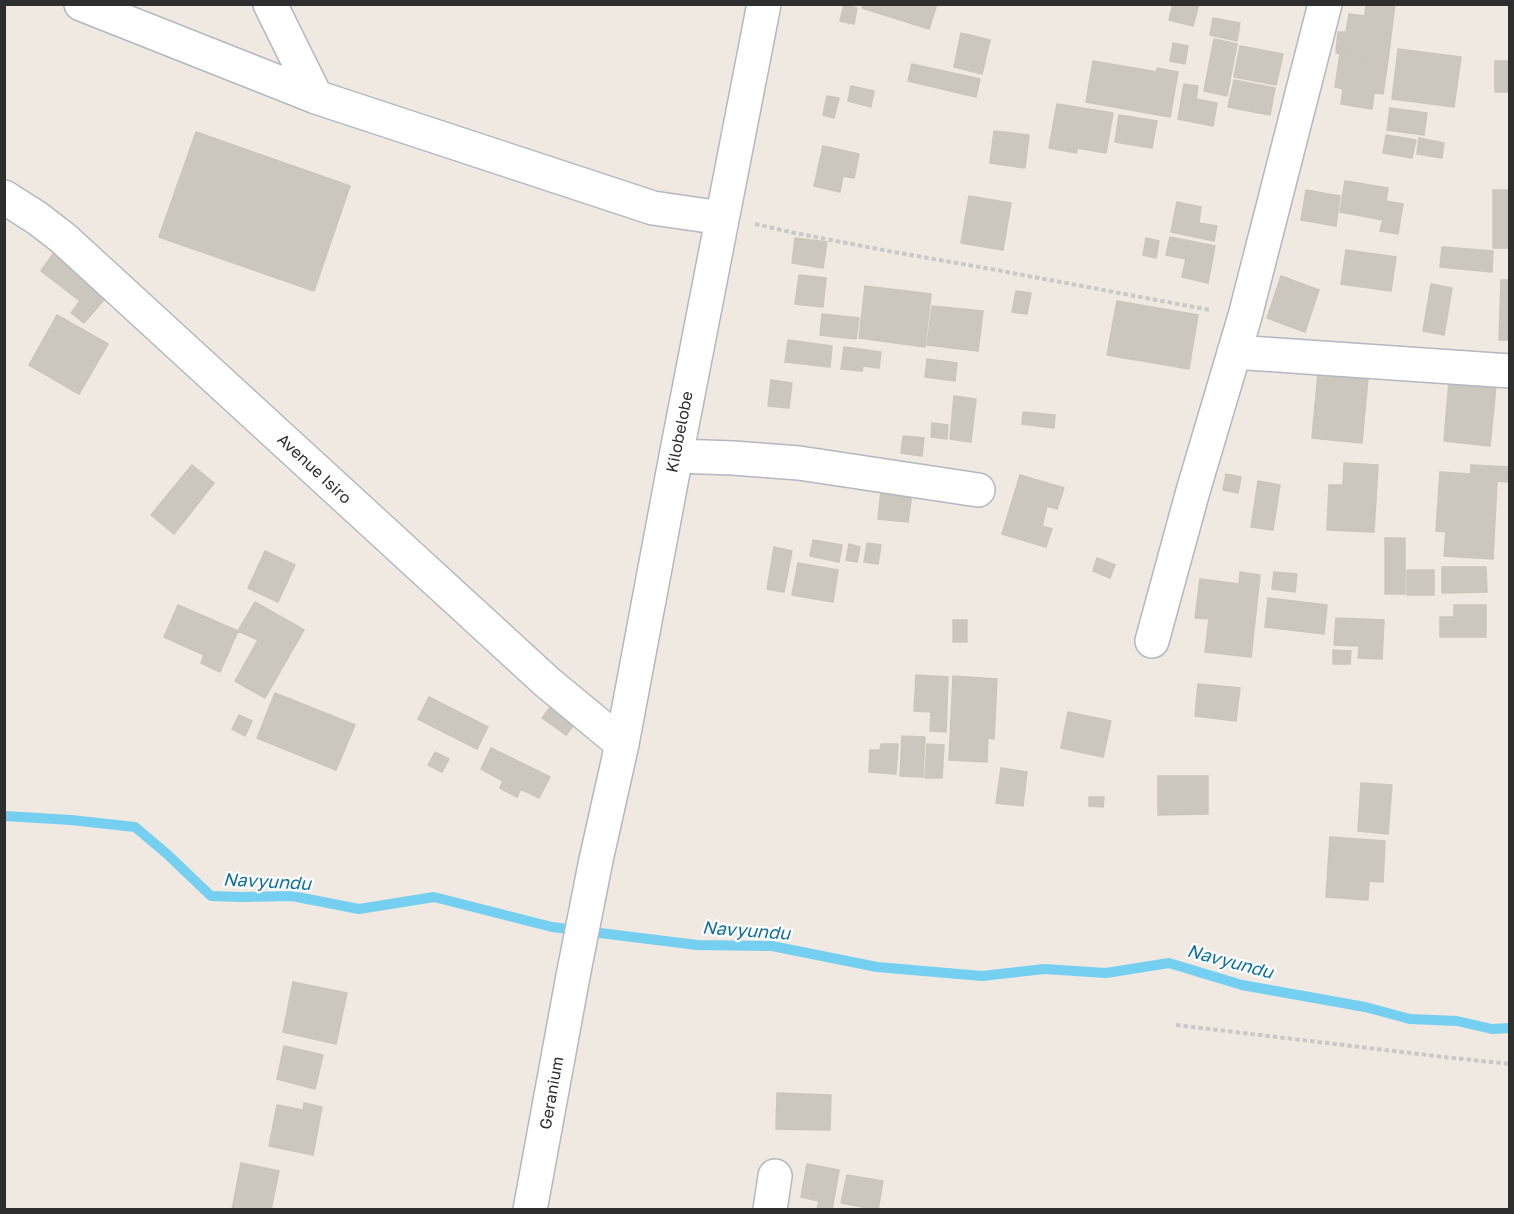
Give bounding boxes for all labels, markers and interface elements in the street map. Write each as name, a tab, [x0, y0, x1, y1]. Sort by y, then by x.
street label: Kilobelobe	[663, 390, 697, 474]
street label: Avenue Isiro	[273, 430, 355, 508]
water label: Navyundu	[222, 869, 312, 895]
water label: Navyundu	[701, 917, 791, 945]
water label: Navyundu	[1185, 940, 1275, 984]
street label: Geranium	[536, 1055, 568, 1131]

